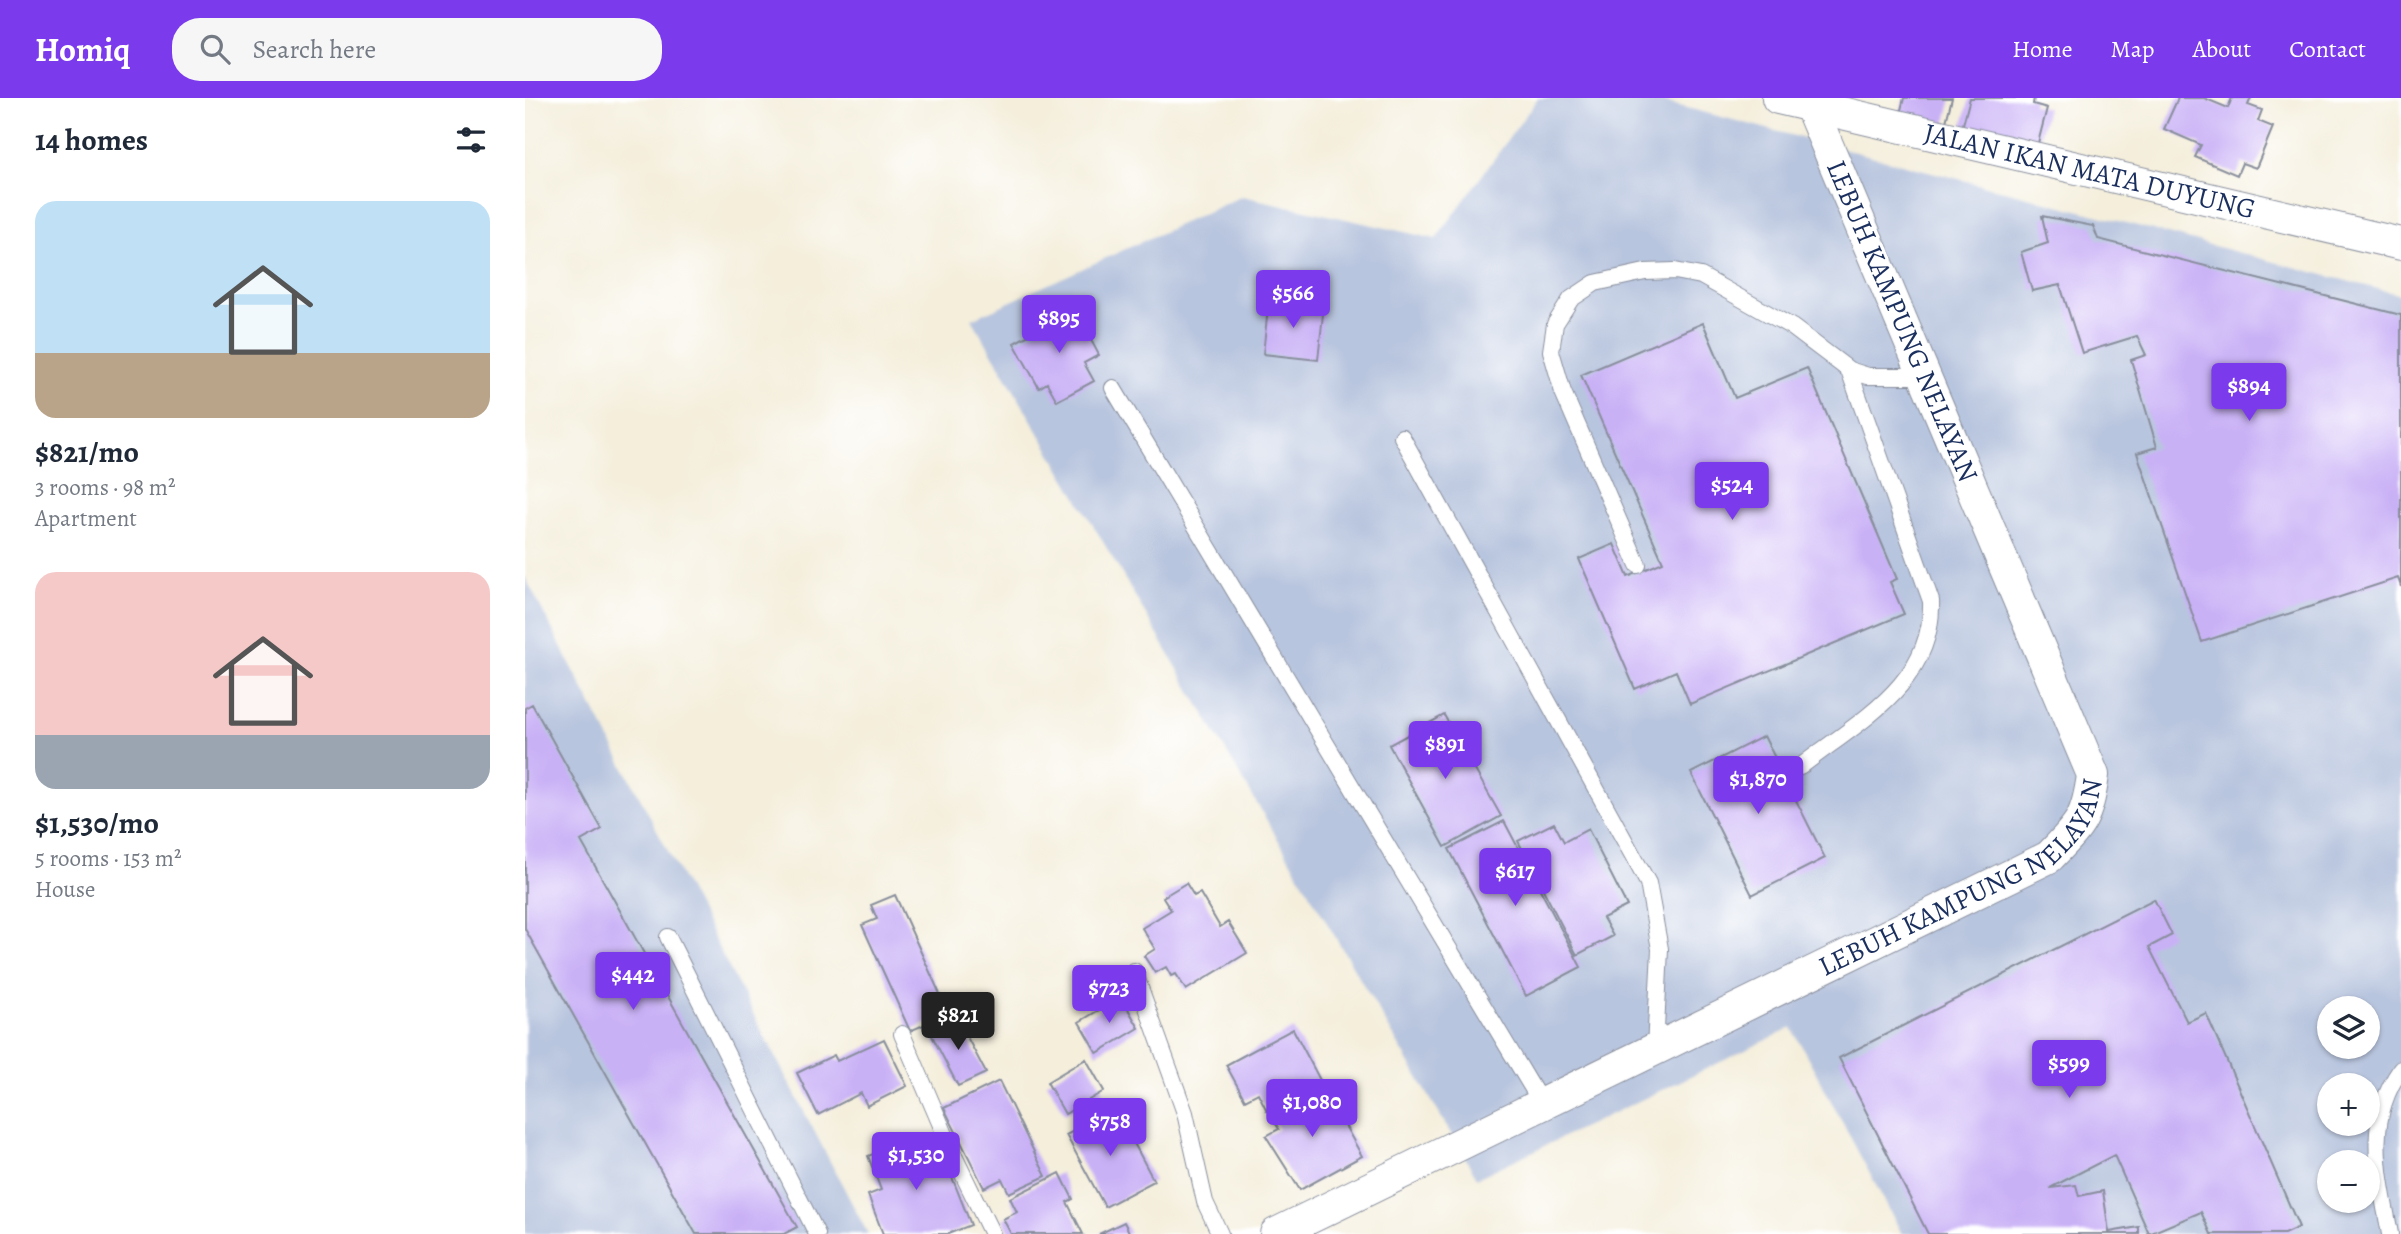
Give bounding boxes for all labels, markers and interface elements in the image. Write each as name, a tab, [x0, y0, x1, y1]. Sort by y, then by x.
search box	[172, 18, 662, 81]
text: Homiq	[35, 27, 130, 72]
icon: search	[196, 30, 234, 68]
text: Search here	[252, 32, 376, 67]
text: Home	[2012, 33, 2073, 65]
text: Map	[2111, 33, 2155, 65]
text: About	[2193, 33, 2251, 65]
text: Contact	[2289, 33, 2366, 65]
street label: JALAN IKAN MATA DUYUNG	[1920, 114, 2259, 228]
text: 14 homes	[35, 120, 148, 160]
icon: filters	[452, 121, 490, 159]
street label: LEBUH KAMPUNG NELAYAN	[1817, 154, 1987, 488]
icon: home	[200, 247, 326, 373]
pin: $566	[1252, 271, 1334, 330]
text: $566	[1272, 277, 1314, 308]
pin: $895	[1018, 296, 1100, 355]
text: $895	[1038, 302, 1080, 333]
pin: $894	[2208, 364, 2290, 423]
text: $894	[2227, 370, 2271, 401]
text: $821/mo	[35, 432, 139, 472]
pin: $524	[1691, 462, 1773, 522]
text: $524	[1711, 469, 1753, 500]
text: 3 rooms · 98 m²	[35, 472, 176, 503]
text: Apartment	[35, 503, 137, 534]
icon: home	[200, 618, 326, 744]
pin: $891	[1404, 722, 1486, 781]
text: $891	[1425, 728, 1465, 759]
pin: $1,870	[1701, 756, 1815, 816]
text: $1,870	[1729, 763, 1787, 794]
street label: LEBUH KAMPUNG NELAYAN	[1812, 776, 2111, 985]
text: $1,530/mo	[35, 803, 159, 843]
text: 5 rooms · 153 m²	[35, 843, 182, 874]
pin: $617	[1474, 848, 1556, 908]
text: $617	[1495, 855, 1535, 886]
text: House	[35, 874, 95, 905]
pin: $442	[592, 953, 674, 1012]
text: $442	[611, 959, 655, 990]
pin: $723	[1068, 965, 1150, 1025]
text: $723	[1088, 972, 1130, 1003]
pin: $821	[917, 992, 999, 1052]
map controls	[2317, 996, 2380, 1213]
button: layers	[2317, 996, 2380, 1059]
text: $821	[937, 999, 979, 1030]
pin: $599	[2028, 1040, 2110, 1100]
text: $599	[2048, 1047, 2090, 1078]
button: +	[2317, 1073, 2380, 1136]
pin: $1,080	[1255, 1080, 1369, 1139]
text: $1,080	[1282, 1086, 1342, 1117]
pin: $758	[1069, 1098, 1151, 1158]
text: $758	[1089, 1105, 1131, 1136]
pin: $1,530	[859, 1132, 973, 1192]
text: $1,530	[888, 1139, 944, 1170]
button: −	[2317, 1150, 2380, 1213]

